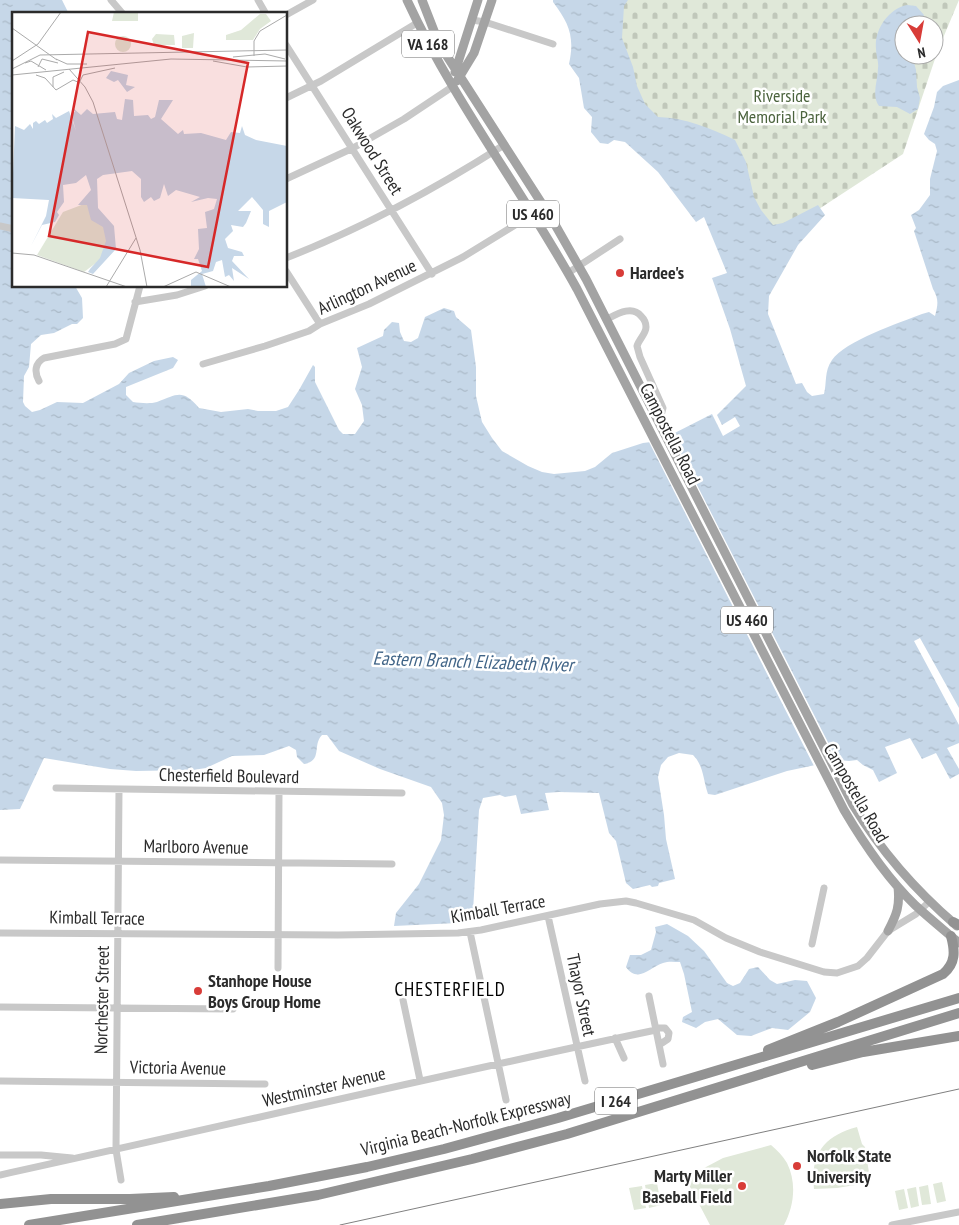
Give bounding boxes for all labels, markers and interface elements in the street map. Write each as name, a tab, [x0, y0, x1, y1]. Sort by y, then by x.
inset map	[12, 12, 288, 288]
north arrow	[894, 15, 944, 65]
road number: VA 168	[402, 31, 454, 58]
text: N	[916, 43, 927, 62]
park label: Riverside Memorial Park	[737, 84, 827, 128]
street label: Oakwood Street	[336, 103, 408, 199]
road number: US 460	[507, 200, 559, 228]
street label: Arlington Avenue	[314, 254, 420, 319]
place label: Hardee's	[630, 261, 684, 284]
marker: Hardee's	[614, 267, 626, 279]
street label: Campostella Road	[635, 379, 706, 488]
road number: US 460	[721, 606, 773, 634]
water label: Eastern Branch Elizabeth River	[372, 646, 576, 677]
street label: Campostella Road	[819, 739, 894, 847]
street label: Chesterfield Boulevard	[159, 763, 299, 788]
street label: Marlboro Avenue	[143, 834, 249, 859]
street label: Kimball Terrace	[449, 889, 547, 928]
street label: Kimball Terrace	[49, 905, 145, 930]
street label: Norchester Street	[89, 946, 114, 1054]
street label: Thayor Street	[562, 952, 601, 1038]
place label: Stanhope House Boys Group Home	[208, 969, 321, 1013]
district label: CHESTERFIELD	[394, 977, 506, 1001]
marker: Stanhope House Boys Group Home	[192, 985, 204, 997]
street label: Victoria Avenue	[129, 1055, 226, 1080]
street label: Westminster Avenue	[260, 1061, 388, 1112]
street label: Virginia Beach-Norfolk Expressway	[357, 1086, 574, 1161]
road number: I 264	[595, 1088, 637, 1114]
place label: Norfolk State University	[807, 1144, 892, 1188]
marker: Norfolk State University	[791, 1160, 803, 1172]
place label: Marty Miller Baseball Field	[642, 1164, 733, 1208]
marker: Marty Miller Baseball Field	[736, 1180, 748, 1192]

